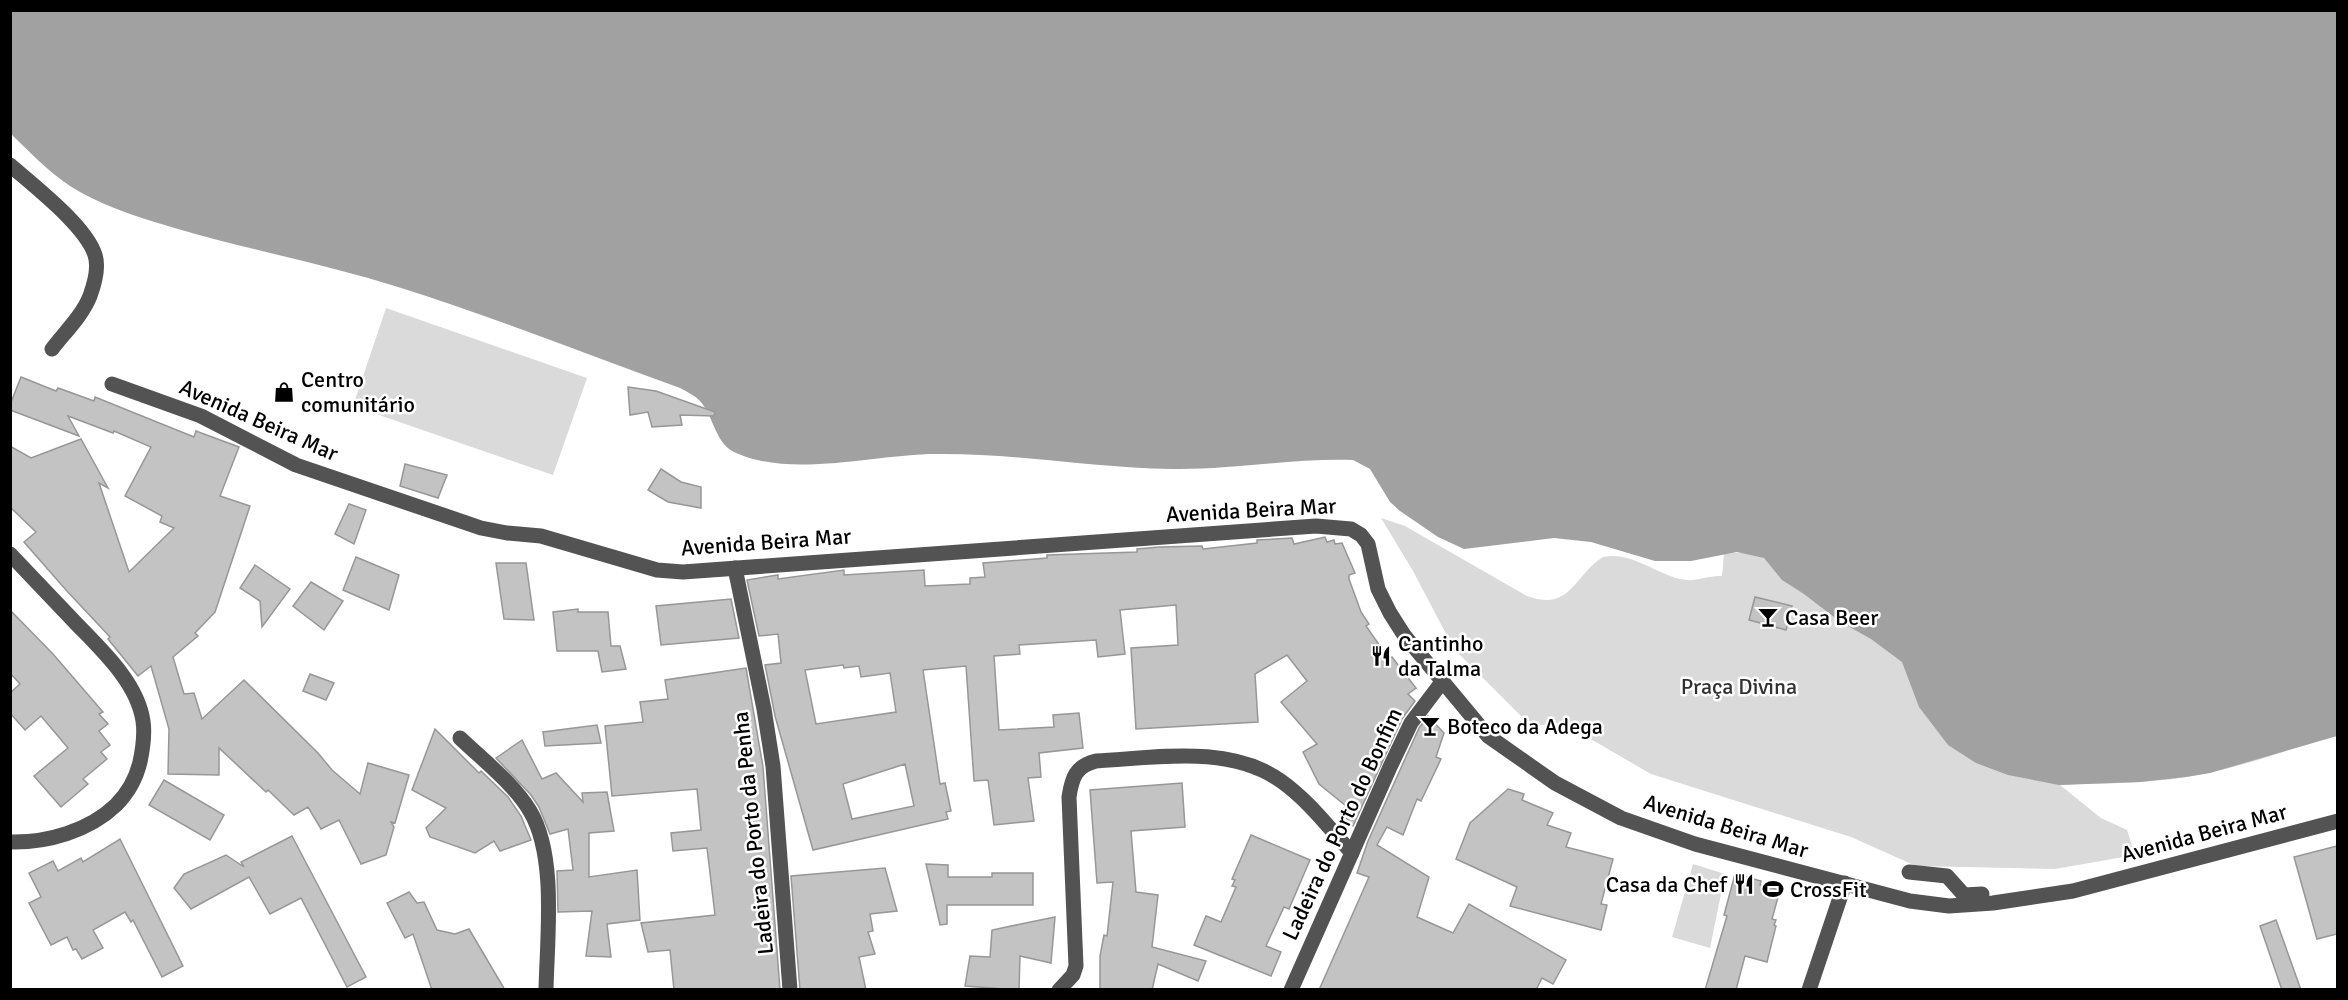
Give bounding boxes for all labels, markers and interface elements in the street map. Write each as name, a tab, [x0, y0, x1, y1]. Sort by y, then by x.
place label: Centro comunitário	[301, 366, 415, 418]
street label: Avenida Beira Mar	[176, 373, 342, 467]
shop icon: Centro comunitário	[272, 380, 296, 404]
street label: Avenida Beira Mar	[1165, 492, 1337, 528]
street label: Avenida Beira Mar	[680, 523, 852, 561]
place label: Casa Beer	[1785, 604, 1878, 631]
bar icon: Casa Beer	[1756, 605, 1780, 629]
place label: Cantinho da Talma	[1398, 630, 1484, 682]
restaurant icon: Cantinho da Talma	[1369, 644, 1393, 668]
park label: Praça Divina	[1681, 673, 1797, 700]
street label: Ladeira do Porto do Bonfim	[1276, 703, 1408, 945]
street label: Ladeira do Porto da Penha	[727, 710, 779, 956]
place label: Boteco da Adega	[1447, 713, 1603, 740]
bar icon: Boteco da Adega	[1418, 714, 1442, 738]
street label: Avenida Beira Mar	[1640, 788, 1812, 864]
street label: Avenida Beira Mar	[2118, 798, 2290, 868]
place label: Casa da Chef	[1606, 871, 1729, 898]
restaurant icon: Casa da Chef	[1732, 872, 1756, 896]
place label: CrossFit	[1790, 876, 1867, 903]
sports icon: CrossFit	[1761, 877, 1785, 901]

